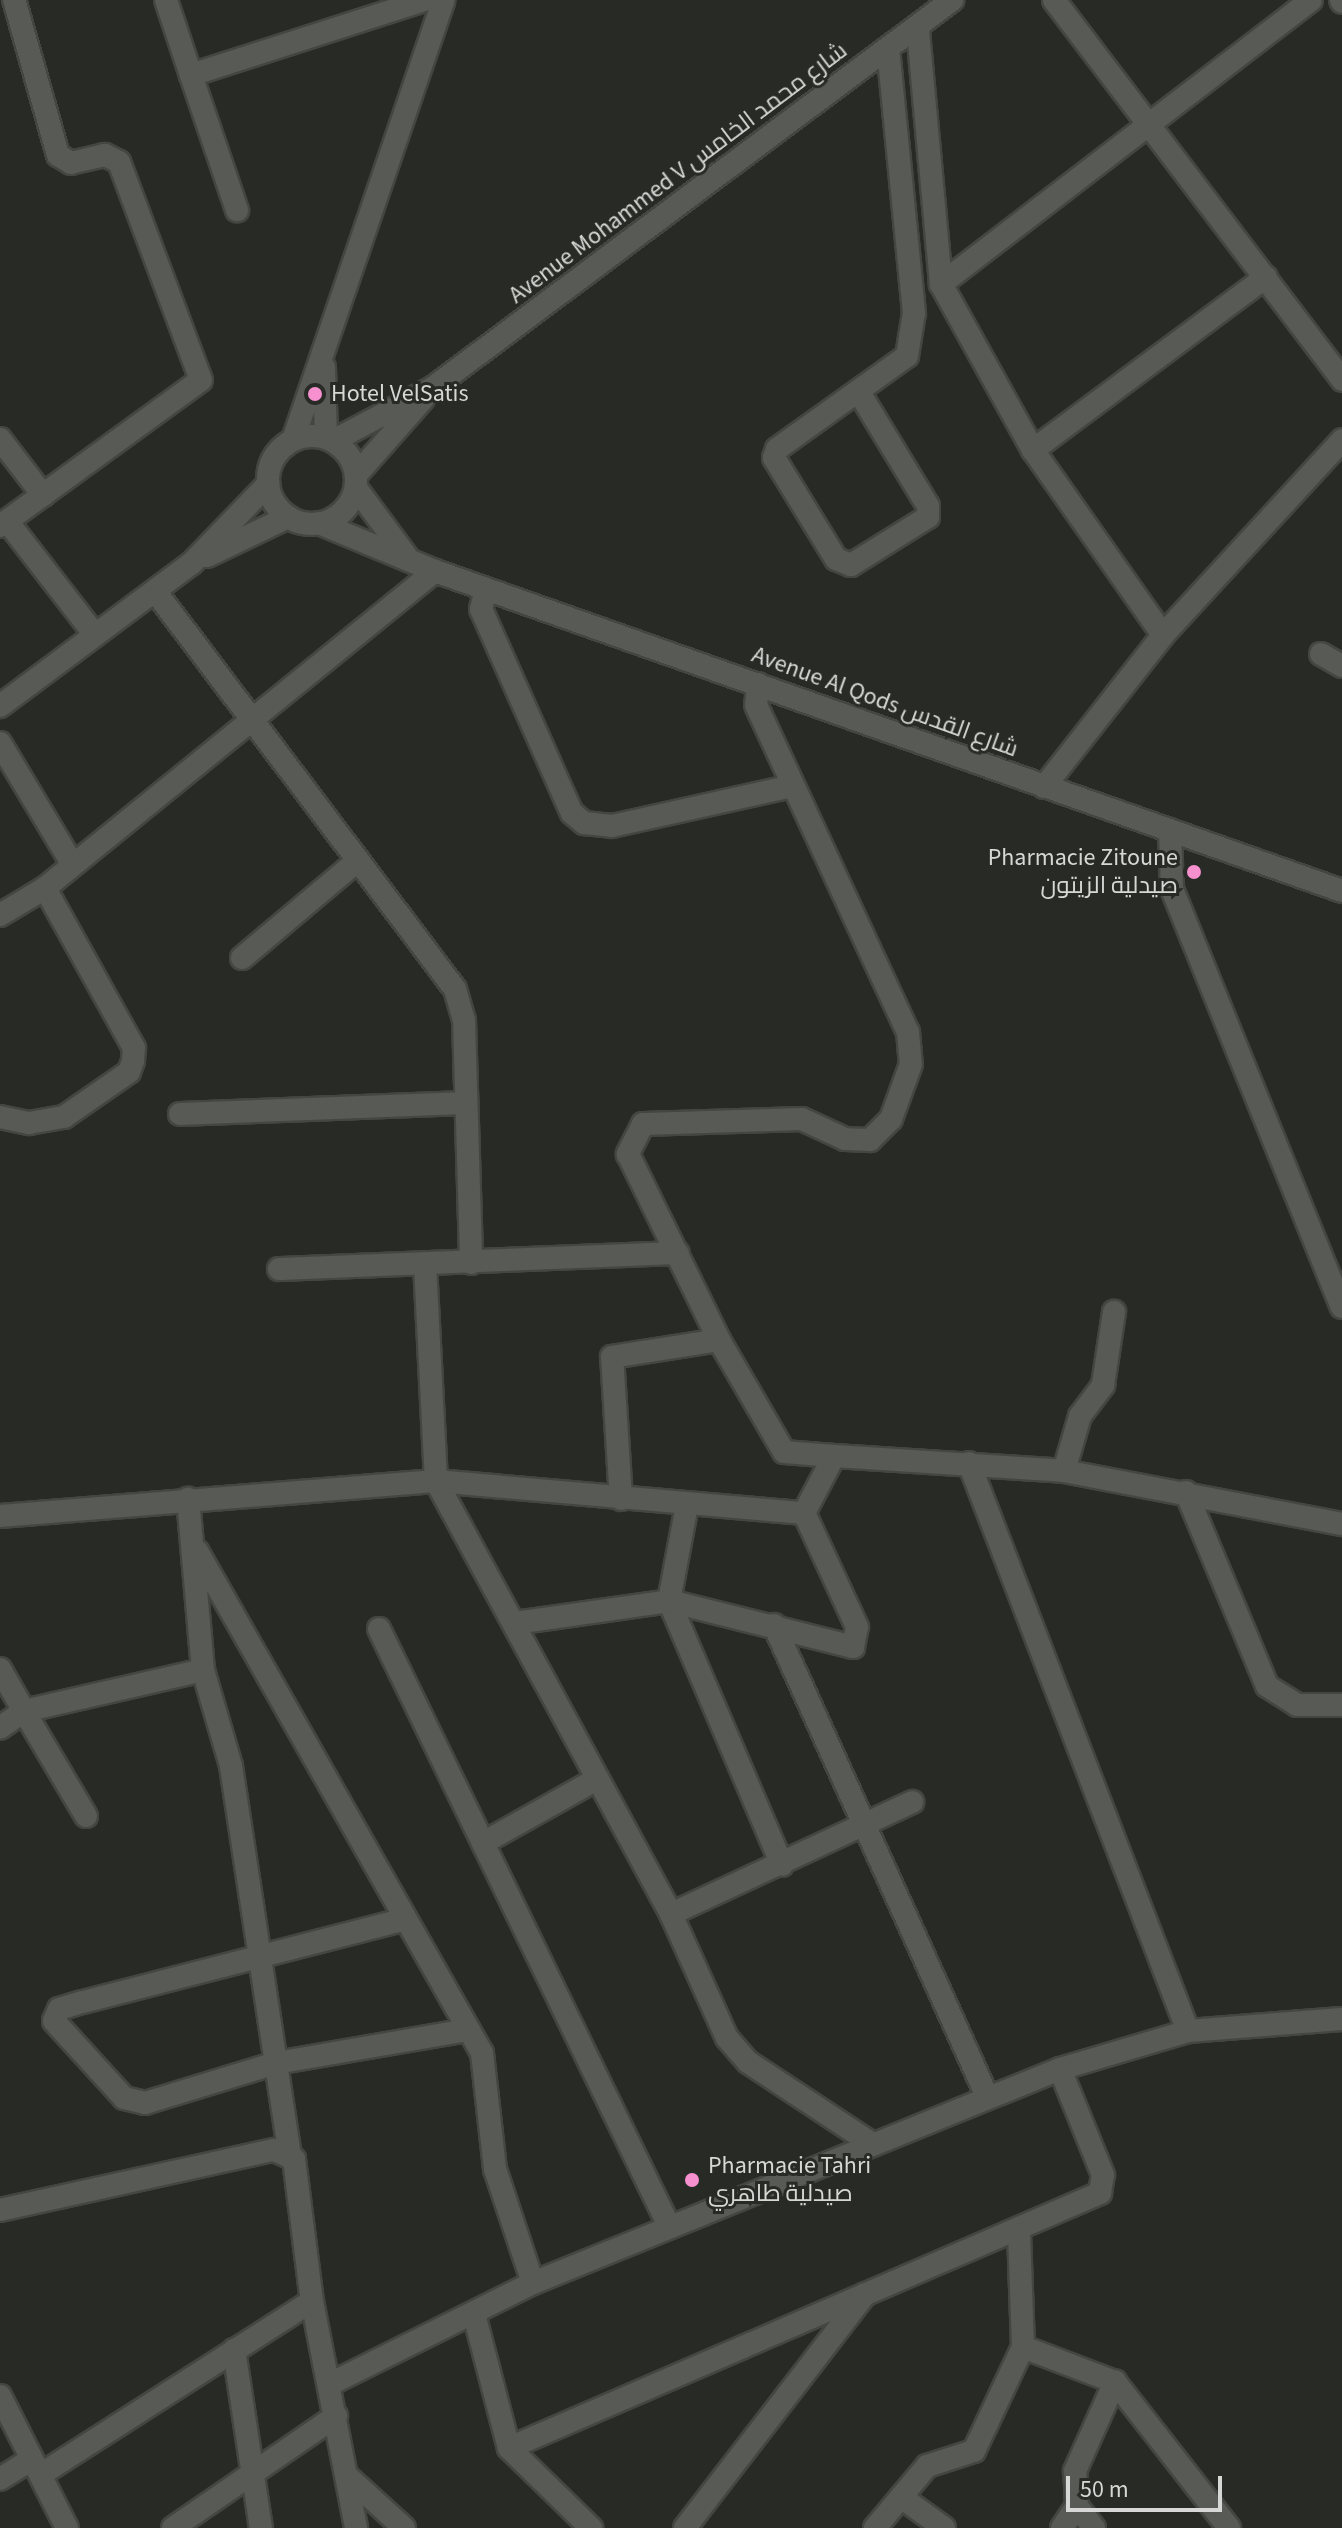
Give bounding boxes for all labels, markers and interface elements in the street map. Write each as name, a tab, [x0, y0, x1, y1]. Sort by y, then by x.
street label: Avenue Mohammed V شارع محمد الخامس	[503, 36, 853, 310]
place label: Hotel VelSatis	[331, 380, 469, 408]
marker: Hotel VelSatis	[306, 385, 324, 403]
street label: Avenue Al Qods شارع القدس	[748, 640, 1022, 764]
place label: Pharmacie Zitoune صيدلية الزيتون	[988, 844, 1178, 900]
marker: Pharmacie Zitoune صيدلية الزيتون	[1185, 863, 1203, 881]
place label: Pharmacie Tahri صيدلية طاهري	[708, 2152, 871, 2208]
marker: Pharmacie Tahri صيدلية طاهري	[683, 2171, 701, 2189]
scale bar	[1070, 2460, 1226, 2510]
text: 50 m	[1080, 2472, 1129, 2507]

